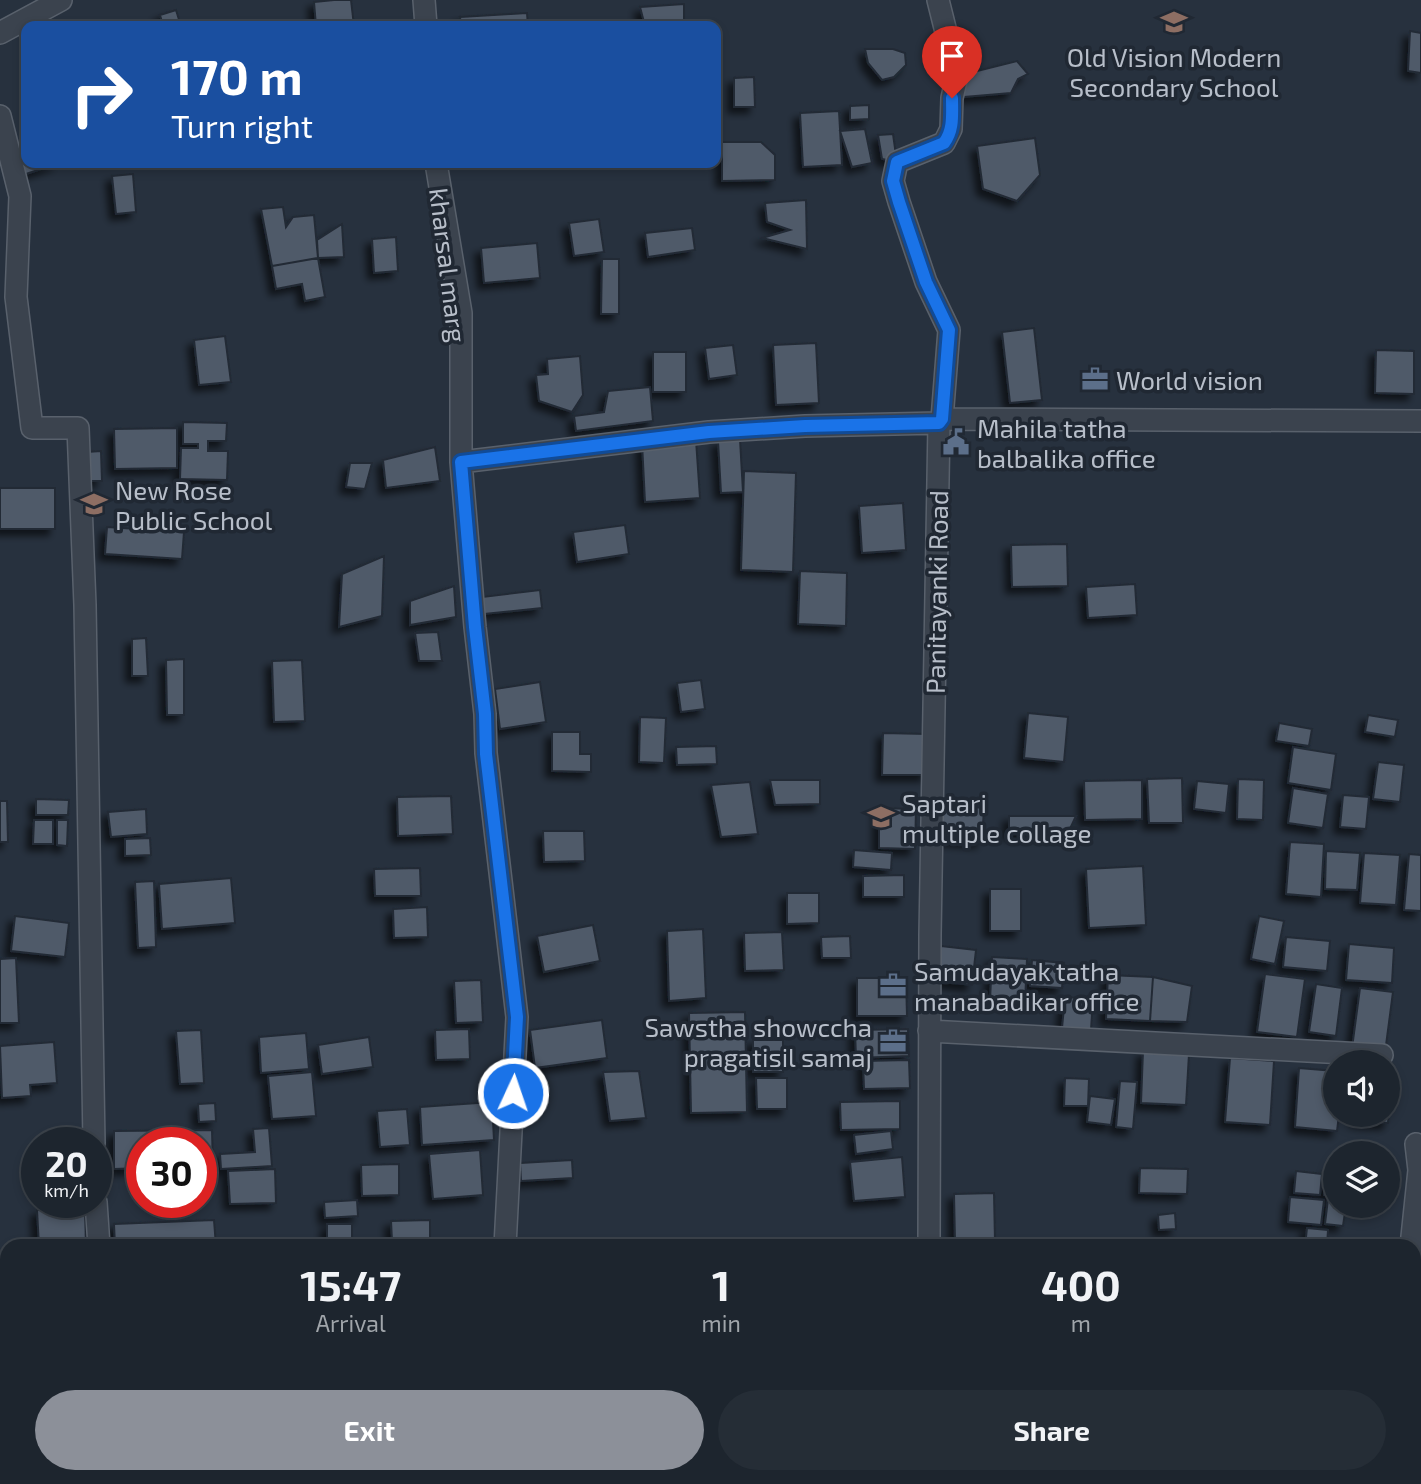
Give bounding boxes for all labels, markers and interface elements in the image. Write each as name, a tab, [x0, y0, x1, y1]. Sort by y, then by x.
school or university icon: Old Vision Modern Secondary School	[1159, 7, 1189, 37]
pin	[922, 26, 982, 98]
icon: arrive	[933, 37, 971, 75]
place label: Old Vision Modern Secondary School	[1067, 41, 1281, 102]
text: 170 m	[171, 46, 303, 105]
icon: right	[56, 49, 147, 140]
text: Turn right	[171, 106, 313, 144]
street label: kharsal marg	[424, 186, 474, 344]
office icon: World vision	[1080, 364, 1110, 394]
place label: World vision	[1116, 364, 1263, 395]
place label: Mahila tatha balbalika office	[977, 412, 1156, 473]
public building icon: Mahila tatha balbalika office	[941, 427, 971, 457]
place label: New Rose Public School	[115, 474, 273, 535]
school or university icon: New Rose Public School	[79, 489, 109, 519]
street label: Panitayanki Road	[919, 490, 953, 694]
place label: Saptari multiple collage	[902, 787, 1091, 848]
school or university icon: Saptari multiple collage	[866, 802, 896, 832]
place label: Samudayak tatha manabadikar office	[914, 955, 1139, 1016]
office icon: Samudayak tatha manabadikar office	[878, 970, 908, 1000]
place label: Sawstha showccha pragatisil samaj	[644, 1011, 872, 1072]
office icon: Sawstha showccha pragatisil samaj	[878, 1026, 908, 1056]
map controls	[1323, 1050, 1400, 1218]
button: sound	[1323, 1050, 1400, 1127]
position arrow	[476, 1056, 550, 1130]
speed limit sign: 30	[126, 1127, 217, 1218]
button: layers	[1323, 1141, 1400, 1218]
text: 20	[45, 1142, 88, 1184]
text: km/h	[44, 1179, 89, 1201]
text: 15:47	[300, 1259, 401, 1309]
text: 1	[712, 1259, 730, 1309]
text: 400	[1041, 1259, 1121, 1309]
text: Arrival	[316, 1309, 386, 1337]
text: min	[702, 1309, 741, 1337]
text: m	[1071, 1309, 1091, 1337]
button: Exit	[35, 1390, 704, 1470]
button: Share	[718, 1390, 1386, 1470]

